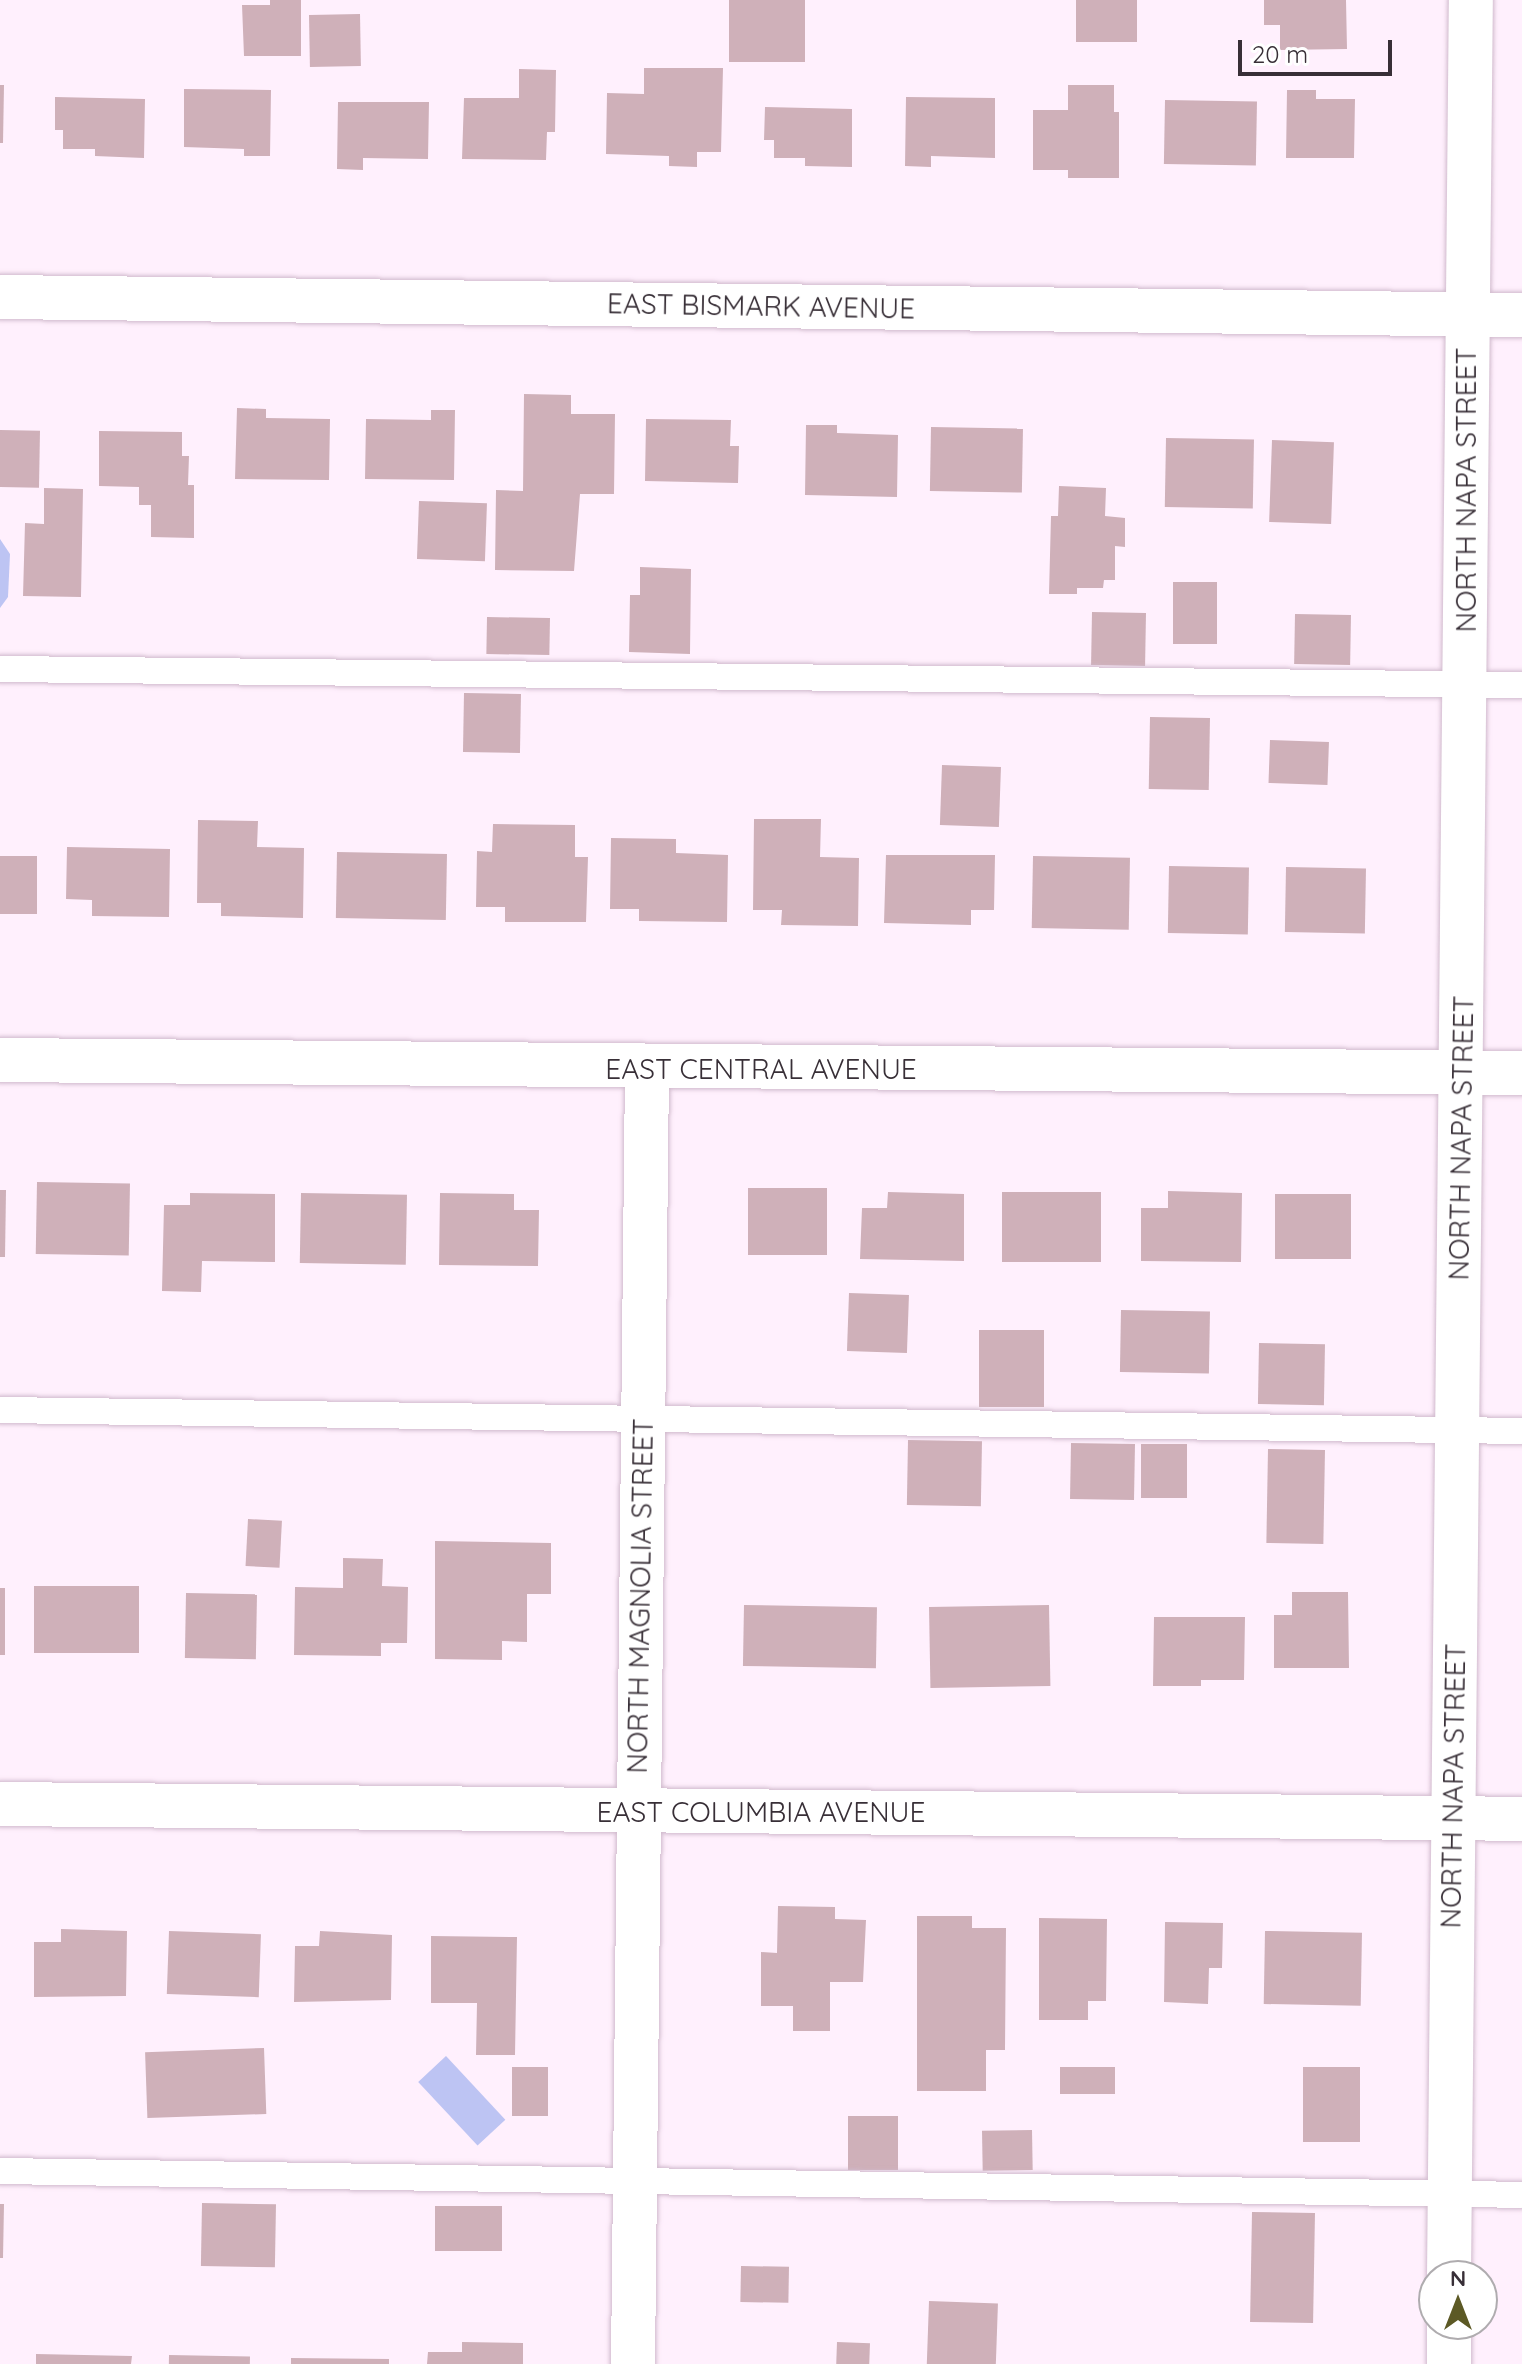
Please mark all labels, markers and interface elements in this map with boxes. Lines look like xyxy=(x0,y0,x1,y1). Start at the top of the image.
scale bar xyxy=(1242,24,1396,74)
text: 20 m xyxy=(1252,39,1308,69)
street label: EAST BISMARK AVENUE xyxy=(607,287,915,325)
street label: NORTH NAPA STREET xyxy=(1449,348,1483,632)
street label: NORTH NAPA STREET xyxy=(1442,995,1480,1281)
street label: EAST CENTRAL AVENUE xyxy=(605,1052,917,1086)
street label: NORTH MAGNOLIA STREET xyxy=(620,1418,660,1774)
street label: NORTH NAPA STREET xyxy=(1434,1643,1472,1929)
street label: EAST COLUMBIA AVENUE xyxy=(597,1795,925,1829)
north arrow xyxy=(1418,2260,1498,2340)
text: N xyxy=(1450,2264,1466,2292)

